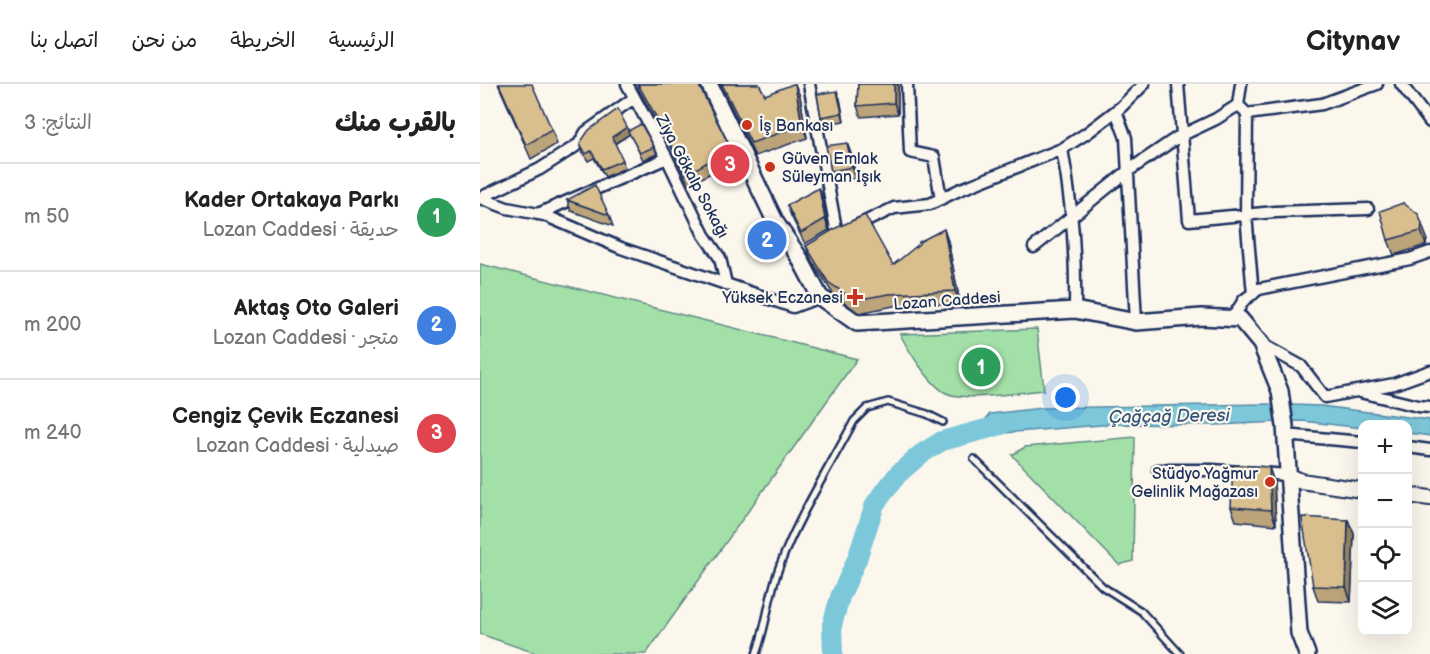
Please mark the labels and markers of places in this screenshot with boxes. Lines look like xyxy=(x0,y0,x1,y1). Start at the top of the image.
place label: İş Bankası xyxy=(759,115,833,136)
marker: İş Bankası xyxy=(740,118,754,132)
pin: 3 xyxy=(710,142,750,187)
place label: Güven Emlak Süleyman Işık xyxy=(782,150,881,187)
marker: Güven Emlak Süleyman Işık xyxy=(763,160,777,174)
pin: 2 xyxy=(748,218,786,262)
place label: Yüksek Eczanesi xyxy=(721,289,843,308)
marker: Yüksek Eczanesi xyxy=(848,290,862,304)
pin: 1 xyxy=(962,344,1000,390)
place label: Stüdyo Yağmur Gelinlik Mağazası xyxy=(1131,465,1258,502)
marker: Stüdyo Yağmur Gelinlik Mağazası xyxy=(1263,475,1277,489)

